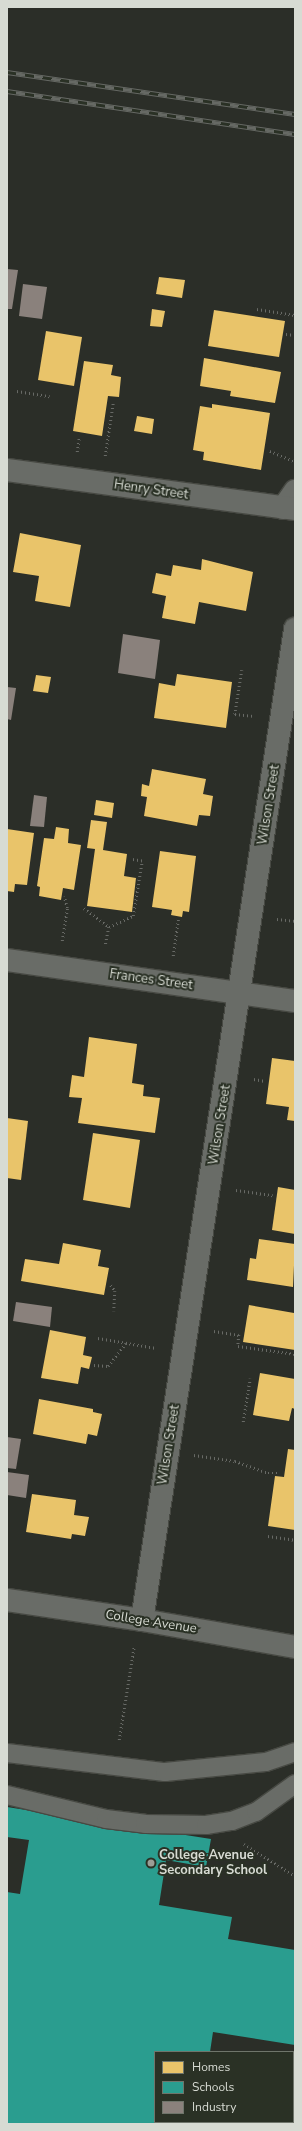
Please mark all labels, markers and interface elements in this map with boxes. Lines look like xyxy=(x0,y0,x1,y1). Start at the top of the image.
street label: Henry Street xyxy=(113,477,189,503)
street label: Wilson Street xyxy=(255,764,283,846)
street label: Frances Street xyxy=(108,966,194,994)
street label: Wilson Street xyxy=(206,1084,234,1166)
street label: Wilson Street xyxy=(155,1404,183,1486)
street label: College Avenue xyxy=(104,1607,198,1637)
place label: College Avenue Secondary School xyxy=(159,1848,267,1879)
marker: College Avenue Secondary School xyxy=(146,1858,156,1868)
legend xyxy=(154,2051,294,2123)
text: Homes xyxy=(192,2059,230,2075)
text: Schools xyxy=(192,2079,234,2095)
text: Industry xyxy=(192,2099,236,2115)

